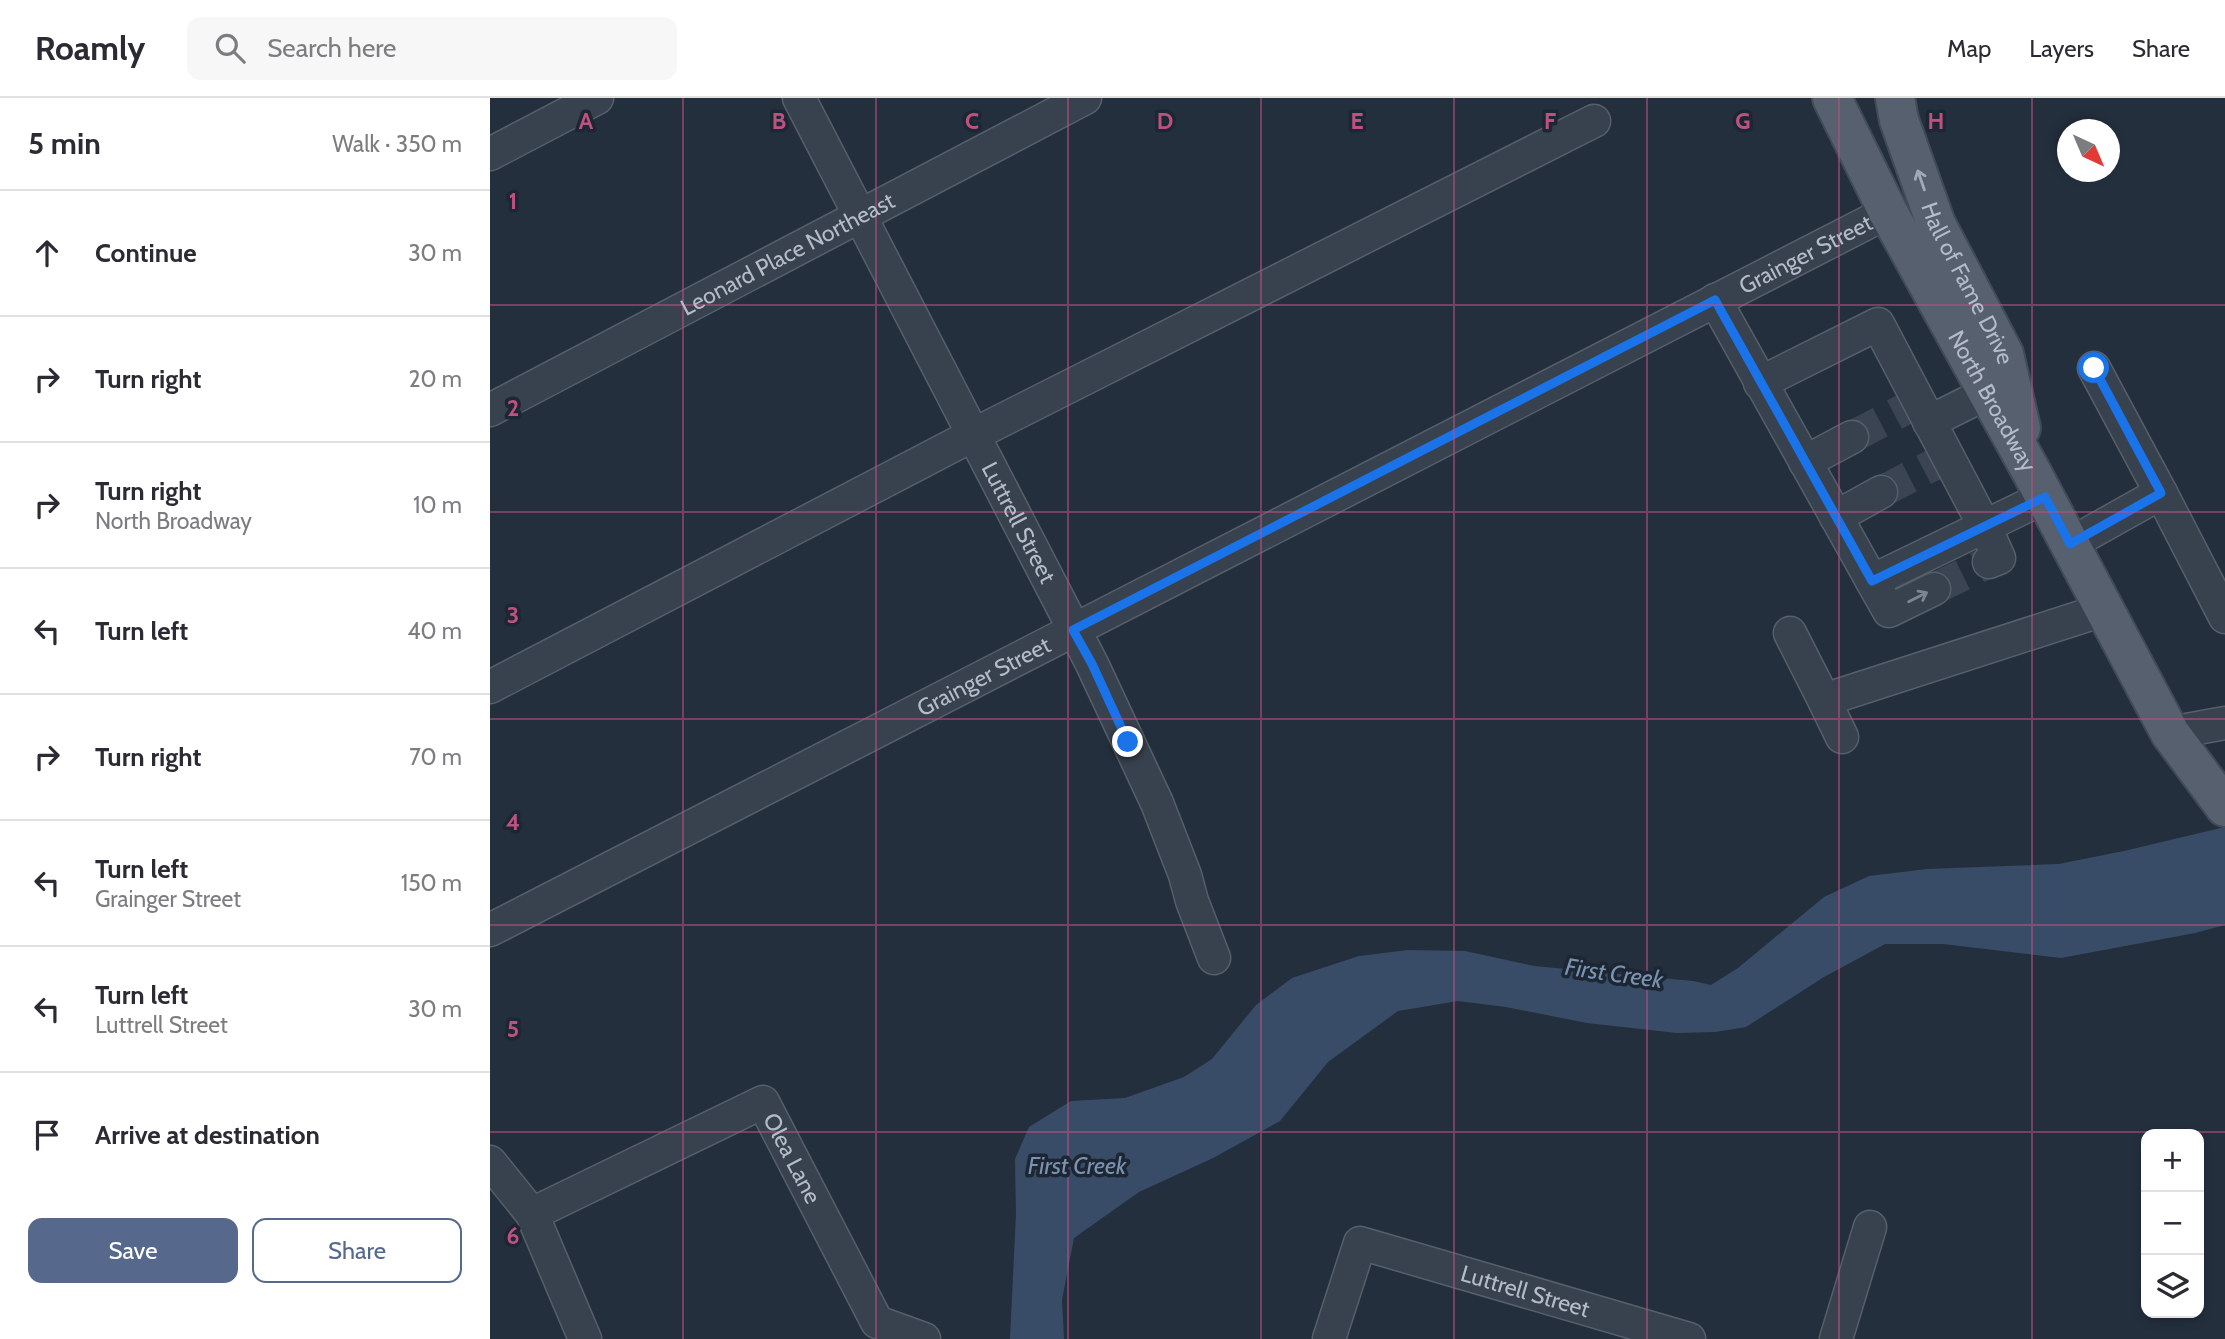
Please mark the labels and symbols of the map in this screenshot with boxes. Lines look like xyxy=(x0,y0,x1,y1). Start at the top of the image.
text: A xyxy=(579,107,594,135)
text: B xyxy=(772,107,786,135)
text: C xyxy=(965,107,979,135)
text: D xyxy=(1157,107,1173,135)
text: E xyxy=(1350,107,1364,135)
text: F xyxy=(1544,107,1556,135)
text: G xyxy=(1735,107,1751,135)
text: H xyxy=(1928,107,1944,135)
north arrow xyxy=(2057,119,2120,182)
one-way arrow xyxy=(1914,169,1926,191)
street label: Leonard Place Northeast xyxy=(676,186,899,322)
text: 1 xyxy=(509,187,517,215)
street label: Hall of Fame Drive xyxy=(1915,198,2020,367)
street label: Grainger Street xyxy=(1734,208,1877,300)
street label: North Broadway xyxy=(1942,326,2043,477)
route start xyxy=(2078,352,2109,383)
text: 2 xyxy=(507,394,519,422)
street label: Luttrell Street xyxy=(976,457,1062,588)
one-way arrow xyxy=(1907,590,1928,604)
text: 3 xyxy=(507,601,519,629)
street label: Grainger Street xyxy=(912,631,1055,722)
route end xyxy=(1112,726,1143,757)
text: 4 xyxy=(506,808,520,836)
water label: First Creek xyxy=(1563,952,1666,994)
text: 5 xyxy=(507,1015,519,1043)
street label: Olea Lane xyxy=(757,1108,827,1208)
water label: First Creek xyxy=(1028,1151,1127,1180)
text: 6 xyxy=(507,1222,519,1250)
street label: Luttrell Street xyxy=(1457,1259,1593,1323)

